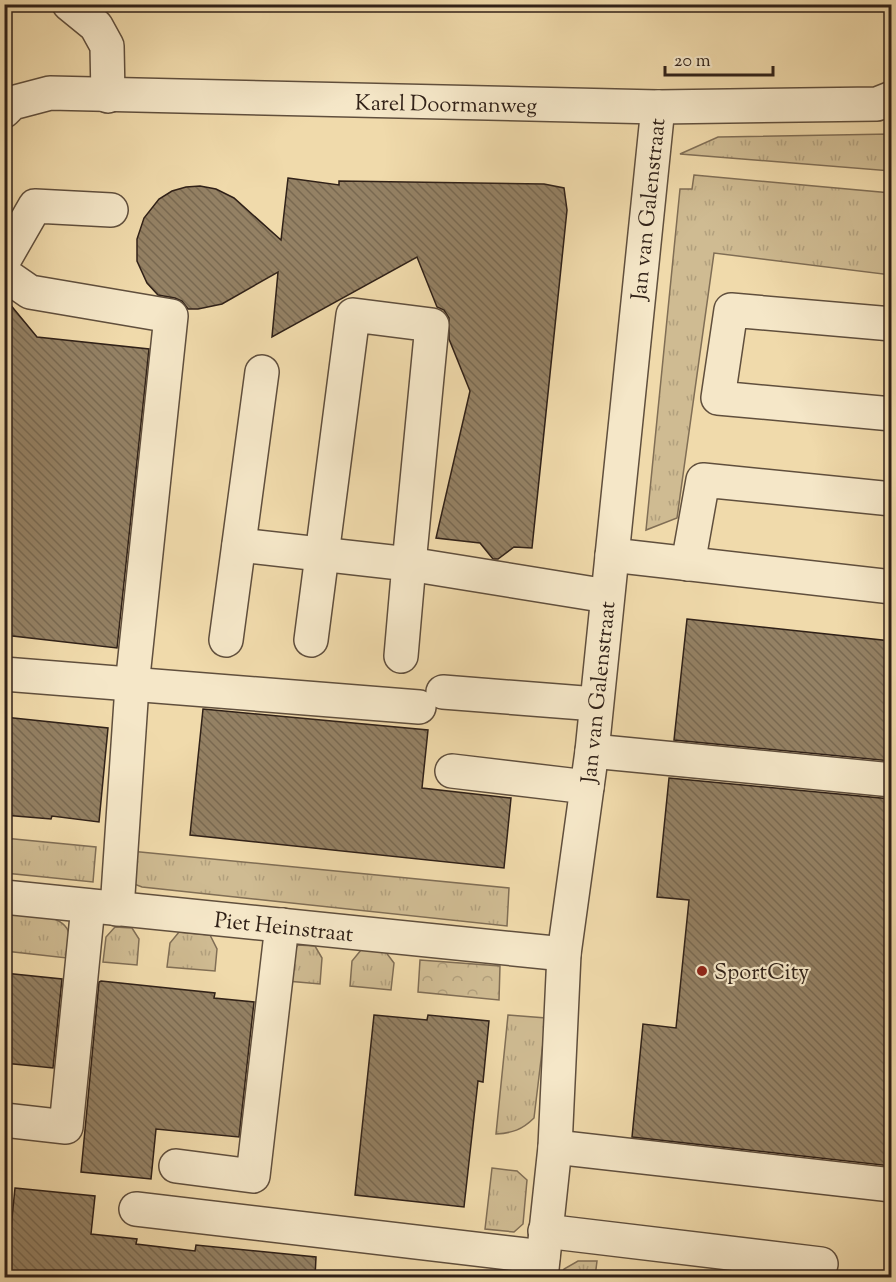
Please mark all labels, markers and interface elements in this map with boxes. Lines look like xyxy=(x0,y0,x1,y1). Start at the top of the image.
scale bar xyxy=(665,39,773,77)
text: 20 m xyxy=(674,49,711,75)
street label: Karel Doormanweg xyxy=(355,88,538,124)
street label: Jan van Galenstraat xyxy=(624,116,676,303)
street label: Jan van Galenstraat xyxy=(574,599,626,786)
street label: Piet Heinstraat xyxy=(213,906,355,952)
place label: SportCity xyxy=(714,958,809,990)
marker: SportCity xyxy=(695,964,709,978)

